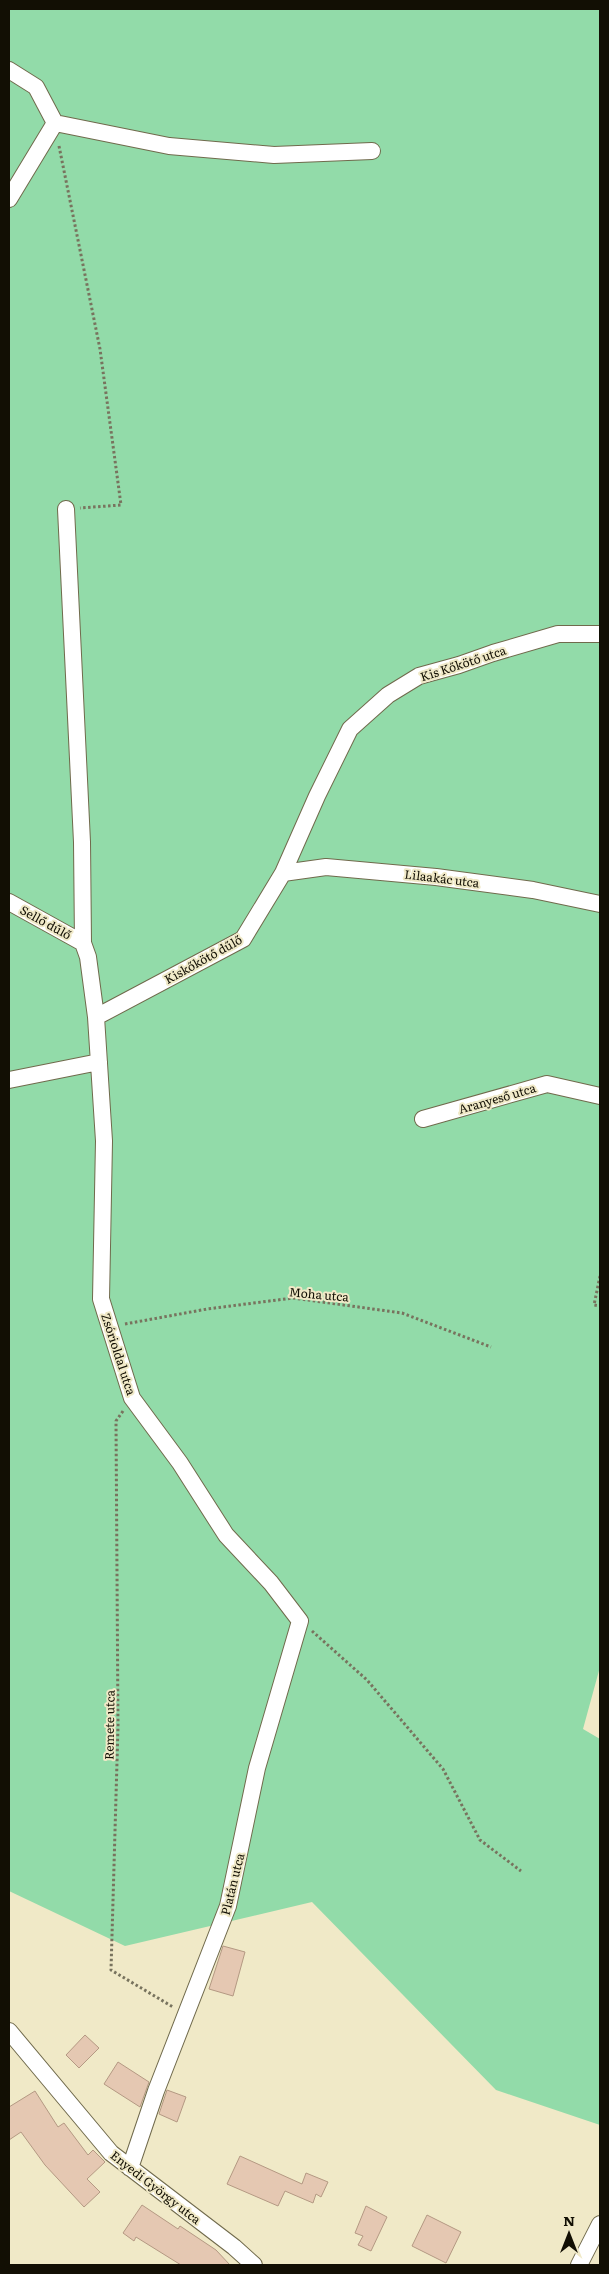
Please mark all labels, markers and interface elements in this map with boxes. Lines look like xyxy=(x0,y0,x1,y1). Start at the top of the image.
street label: Kis Kőkötő utca xyxy=(418,640,509,685)
street label: Lilaakác utca xyxy=(404,864,481,892)
street label: Sellő dűlő xyxy=(17,900,75,944)
street label: Kiskőkötő dűlő xyxy=(161,930,245,988)
street label: Aranyeső utca xyxy=(456,1078,538,1118)
street label: Moha utca xyxy=(288,1282,350,1306)
street label: Zsórioldal utca xyxy=(97,1311,141,1398)
street label: Remete utca xyxy=(99,1689,119,1760)
street label: Platán utca xyxy=(216,1851,249,1917)
street label: Enyedi György utca xyxy=(107,2146,205,2228)
north arrow xyxy=(544,2209,594,2259)
text: N xyxy=(563,2210,575,2230)

